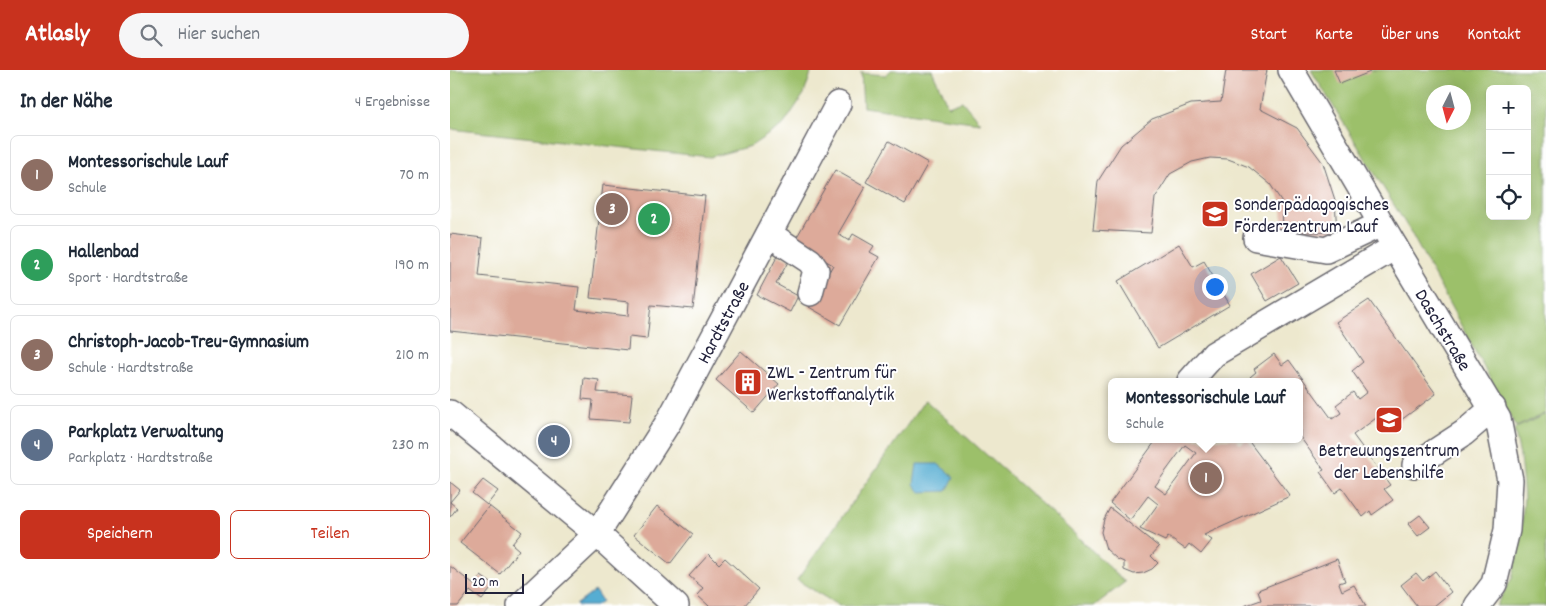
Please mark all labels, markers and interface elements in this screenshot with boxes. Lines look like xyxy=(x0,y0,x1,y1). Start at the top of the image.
search box xyxy=(119,13,469,58)
text: Atlasly xyxy=(25,18,89,52)
icon: search xyxy=(137,21,165,49)
text: Hier suchen xyxy=(177,22,260,49)
text: Start xyxy=(1251,23,1287,48)
text: Karte xyxy=(1315,23,1353,48)
text: Über uns xyxy=(1381,23,1439,48)
text: Kontakt xyxy=(1467,23,1521,48)
north arrow xyxy=(1426,85,1471,130)
map controls xyxy=(1486,85,1531,220)
button: + xyxy=(1486,85,1531,130)
text: In der Nähe xyxy=(20,88,112,118)
text: 4 Ergebnisse xyxy=(355,91,430,114)
button: − xyxy=(1486,130,1531,175)
text: Montessorischule Lauf xyxy=(68,150,228,177)
text: 1 xyxy=(35,164,39,187)
text: 70 m xyxy=(399,164,429,187)
button: locate xyxy=(1486,175,1531,220)
text: Schule xyxy=(68,177,107,200)
pin: 3 xyxy=(596,190,628,228)
place label: Sonderpädagogisches Förderzentrum Lauf xyxy=(1234,193,1389,242)
school or university icon: Sonderpädagogisches Förderzentrum Lauf xyxy=(1200,199,1230,229)
pin: 2 xyxy=(638,200,670,238)
text: Hallenbad xyxy=(68,240,139,267)
text: 2 xyxy=(34,254,41,277)
text: 190 m xyxy=(395,254,429,277)
text: Sport · Hardtstraße xyxy=(68,267,188,290)
your location xyxy=(1202,274,1228,300)
street label: Hardtstraße xyxy=(692,277,758,369)
street label: Daschstraße xyxy=(1406,285,1476,377)
text: Christoph-Jacob-Treu-Gymnasium xyxy=(68,330,309,357)
text: 3 xyxy=(33,344,41,367)
text: 210 m xyxy=(395,344,429,367)
text: Schule · Hardtstraße xyxy=(68,357,193,380)
place label: ZWL - Zentrum für Werkstoffanalytik xyxy=(767,361,896,410)
building icon: ZWL - Zentrum für Werkstoffanalytik xyxy=(733,367,763,397)
popup xyxy=(1108,378,1303,443)
text: Montessorischule Lauf xyxy=(1125,386,1286,413)
school or university icon: Betreuungszentrum der Lebenshilfe xyxy=(1374,405,1404,435)
text: Schule xyxy=(1125,413,1164,436)
text: Parkplatz Verwaltung xyxy=(68,420,224,447)
pin: 4 xyxy=(538,422,570,460)
text: 4 xyxy=(34,434,40,457)
text: 230 m xyxy=(392,434,429,457)
place label: Betreuungszentrum der Lebenshilfe xyxy=(1319,439,1459,488)
text: Parkplatz · Hardtstraße xyxy=(68,447,213,470)
pin: 1 xyxy=(1190,459,1222,497)
button: Speichern xyxy=(20,510,220,559)
button: Teilen xyxy=(230,510,430,559)
scale bar xyxy=(465,571,524,594)
text: 20 m xyxy=(472,573,499,593)

